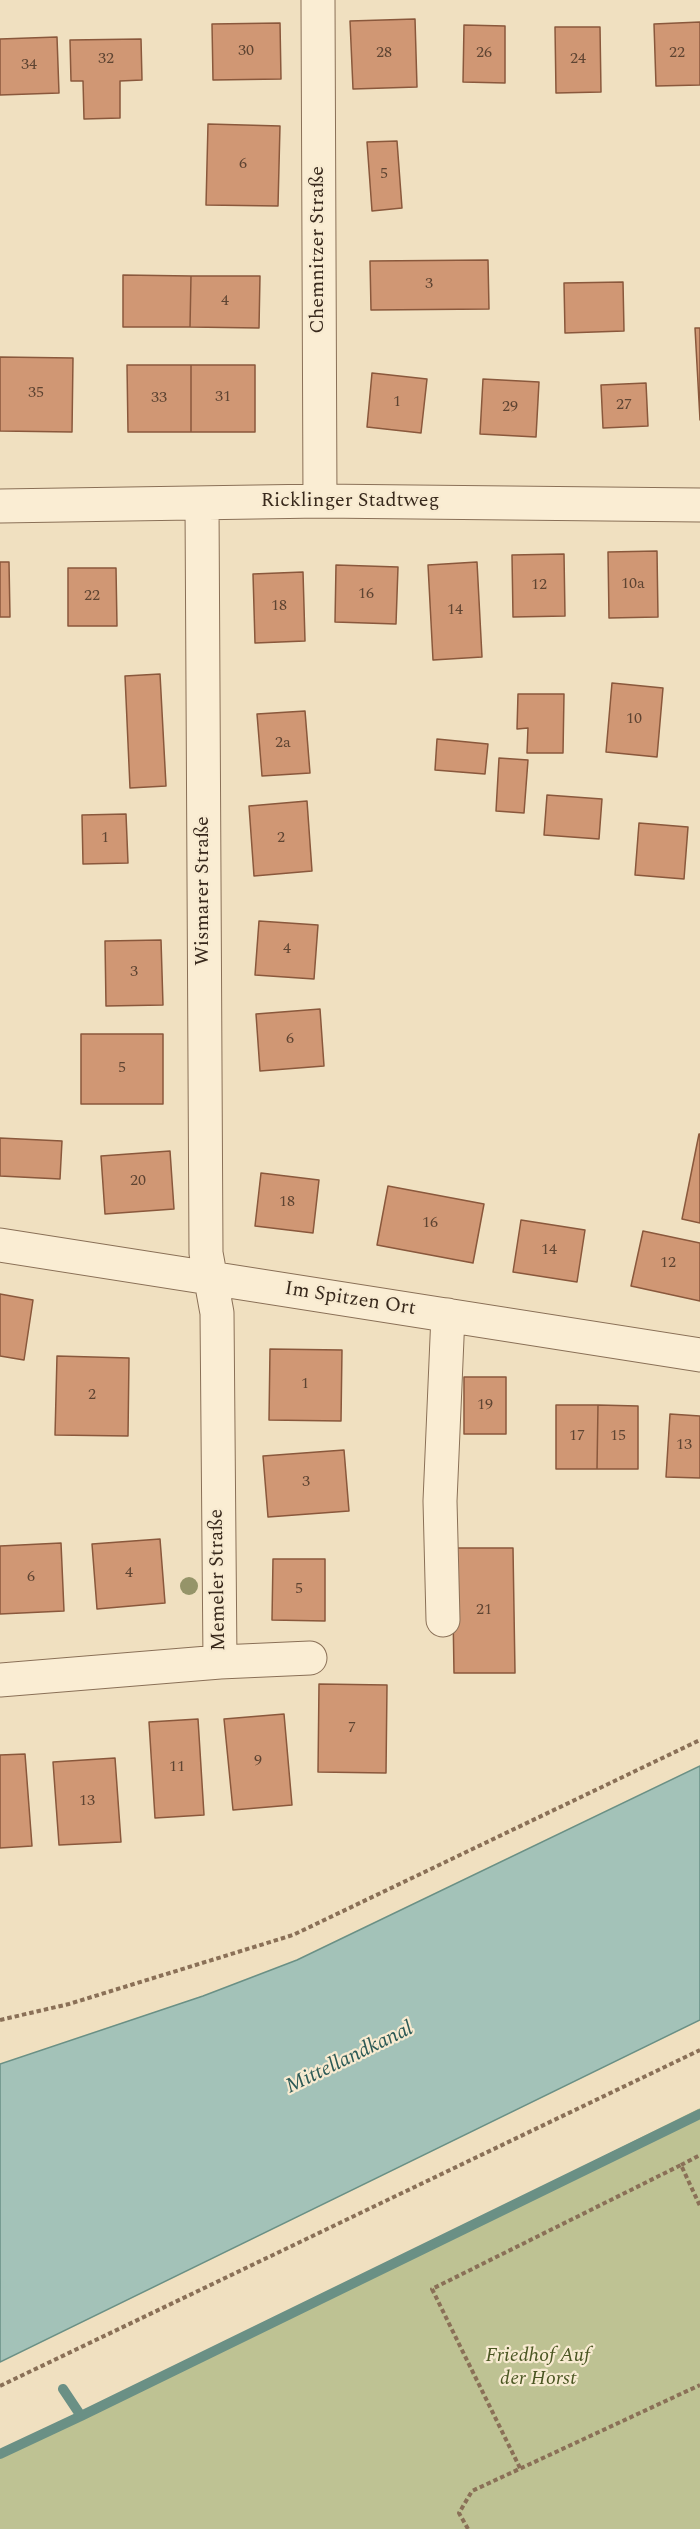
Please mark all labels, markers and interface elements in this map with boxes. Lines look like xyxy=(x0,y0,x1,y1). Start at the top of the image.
house number: 30 xyxy=(238,42,254,62)
house number: 28 xyxy=(376,44,392,64)
house number: 26 xyxy=(476,44,492,64)
house number: 22 xyxy=(669,44,685,64)
house number: 32 xyxy=(98,50,114,70)
house number: 24 xyxy=(570,50,586,70)
house number: 34 xyxy=(21,56,37,76)
house number: 6 xyxy=(239,155,247,175)
house number: 5 xyxy=(380,165,388,185)
street label: Chemnitzer Straße xyxy=(307,166,331,334)
house number: 3 xyxy=(425,275,433,295)
house number: 4 xyxy=(221,292,229,312)
house number: 35 xyxy=(28,384,44,404)
house number: 31 xyxy=(215,388,231,408)
house number: 33 xyxy=(151,389,167,409)
house number: 1 xyxy=(393,393,401,413)
house number: 27 xyxy=(616,396,632,416)
house number: 29 xyxy=(502,398,518,418)
street label: Ricklinger Stadtweg xyxy=(261,490,439,514)
house number: 10a xyxy=(621,575,645,595)
house number: 12 xyxy=(531,576,547,596)
house number: 16 xyxy=(358,585,374,605)
house number: 22 xyxy=(84,587,100,607)
house number: 18 xyxy=(271,597,287,617)
house number: 14 xyxy=(447,601,463,621)
house number: 10 xyxy=(626,710,642,730)
house number: 2a xyxy=(275,734,291,754)
street label: Wismarer Straße xyxy=(192,816,216,966)
house number: 1 xyxy=(101,829,109,849)
house number: 2 xyxy=(277,829,285,849)
house number: 4 xyxy=(283,940,291,960)
house number: 3 xyxy=(130,963,138,983)
house number: 6 xyxy=(286,1030,294,1050)
house number: 5 xyxy=(118,1059,126,1079)
house number: 20 xyxy=(130,1172,146,1192)
house number: 18 xyxy=(279,1193,295,1213)
house number: 16 xyxy=(422,1214,438,1234)
house number: 14 xyxy=(541,1241,557,1261)
house number: 12 xyxy=(660,1254,676,1274)
street label: Im Spitzen Ort xyxy=(283,1278,417,1322)
house number: 1 xyxy=(301,1375,309,1395)
house number: 2 xyxy=(88,1386,96,1406)
house number: 19 xyxy=(477,1396,493,1416)
house number: 17 xyxy=(569,1427,585,1447)
house number: 15 xyxy=(610,1427,626,1447)
house number: 13 xyxy=(676,1436,692,1456)
house number: 3 xyxy=(302,1473,310,1493)
street label: Memeler Straße xyxy=(206,1509,232,1651)
house number: 4 xyxy=(125,1564,133,1584)
house number: 6 xyxy=(27,1568,35,1588)
house number: 5 xyxy=(295,1580,303,1600)
house number: 21 xyxy=(476,1601,492,1621)
house number: 7 xyxy=(348,1719,356,1739)
house number: 9 xyxy=(254,1752,262,1772)
house number: 11 xyxy=(169,1758,185,1778)
house number: 13 xyxy=(79,1792,95,1812)
water label: Mittellandkanal xyxy=(282,2017,418,2101)
park label: Friedhof Auf der Horst xyxy=(486,2345,590,2392)

